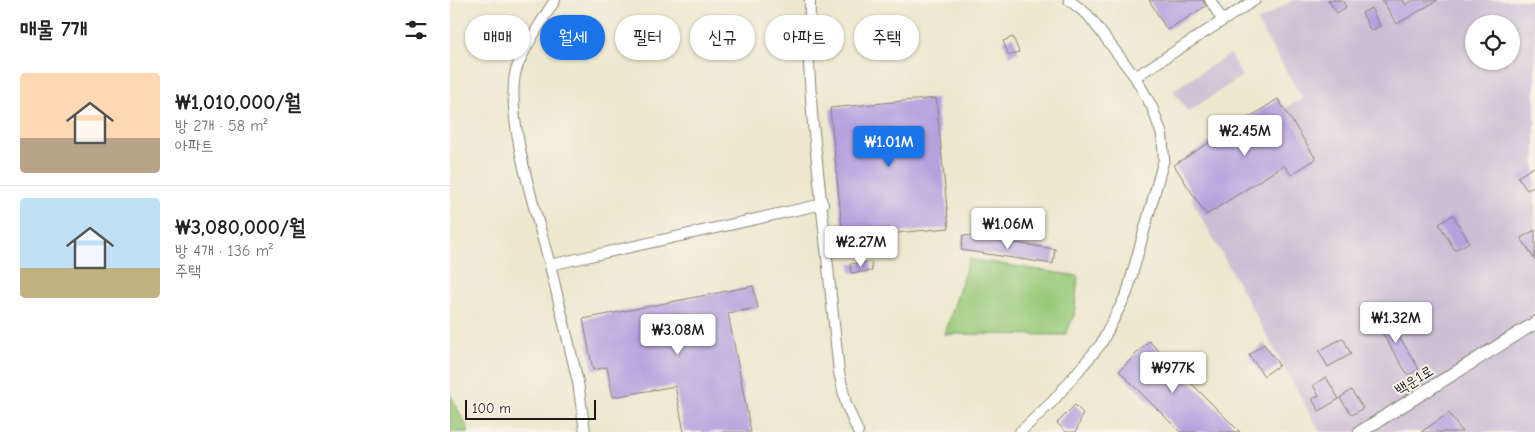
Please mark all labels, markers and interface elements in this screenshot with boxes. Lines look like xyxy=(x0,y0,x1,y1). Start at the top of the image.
chip: 매매 xyxy=(465,15,530,60)
chip: 월세 xyxy=(540,15,605,60)
chip: 필터 xyxy=(615,15,680,60)
chip: 신규 xyxy=(690,15,755,60)
chip: 아파트 xyxy=(765,15,844,60)
chip: 주택 xyxy=(854,15,919,60)
map controls xyxy=(1465,15,1520,70)
button: locate xyxy=(1465,15,1520,70)
icon: filters xyxy=(402,16,430,44)
text: 매물 7개 xyxy=(20,17,88,41)
text: ₩1,010,000/월 xyxy=(175,90,301,114)
icon: home xyxy=(60,93,120,153)
pin: ₩2.45M xyxy=(1204,114,1286,157)
text: 방 2개 · 58 m² xyxy=(175,117,267,135)
text: ₩2.45M xyxy=(1219,122,1271,140)
pin: ₩1.01M xyxy=(848,126,930,168)
text: ₩1.01M xyxy=(864,133,914,151)
text: 아파트 xyxy=(175,137,214,155)
pin: ₩1.06M xyxy=(967,208,1049,250)
text: ₩3,080,000/월 xyxy=(175,215,306,239)
text: ₩1.06M xyxy=(982,215,1034,233)
icon: home xyxy=(60,218,120,278)
pin: ₩2.27M xyxy=(820,226,902,268)
text: ₩2.27M xyxy=(836,233,886,251)
text: 방 4개 · 136 m² xyxy=(175,242,273,260)
text: 주택 xyxy=(175,262,201,280)
pin: ₩1.32M xyxy=(1355,302,1437,344)
text: ₩1.32M xyxy=(1371,309,1421,327)
pin: ₩3.08M xyxy=(637,314,719,356)
text: ₩3.08M xyxy=(652,321,704,339)
pin: ₩977K xyxy=(1138,352,1208,394)
text: ₩977K xyxy=(1151,359,1195,377)
street label: 백운1로 xyxy=(1391,361,1437,399)
scale bar xyxy=(465,397,596,420)
text: 100 m xyxy=(472,400,511,417)

